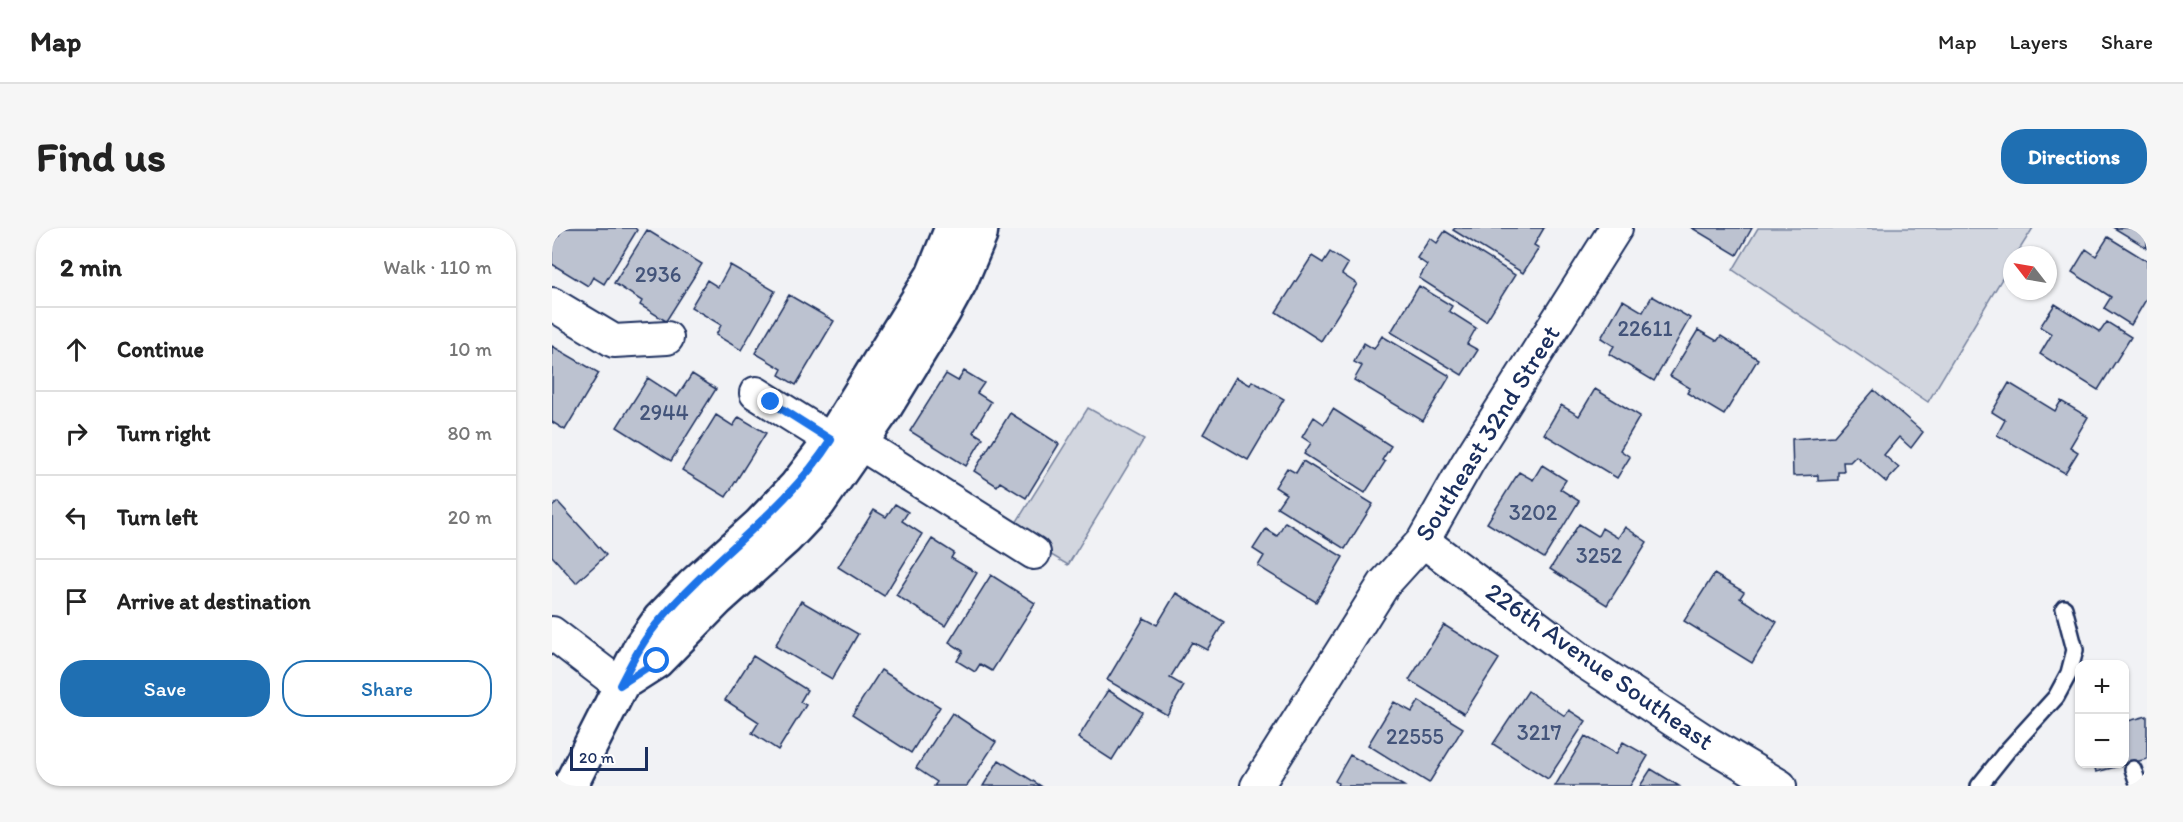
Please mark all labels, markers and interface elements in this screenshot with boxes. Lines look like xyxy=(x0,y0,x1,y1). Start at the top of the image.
text: Map xyxy=(30,24,81,58)
text: Map xyxy=(1938,29,1977,54)
text: Layers xyxy=(2010,29,2068,54)
text: Share xyxy=(2101,29,2153,54)
button: Directions xyxy=(2001,129,2147,184)
text: Find us xyxy=(36,131,166,182)
north arrow xyxy=(2003,246,2057,300)
text: 2 min xyxy=(60,251,122,283)
text: Walk · 110 m xyxy=(383,255,492,279)
house number: 2936 xyxy=(635,261,681,288)
house number: 22611 xyxy=(1617,315,1673,342)
street label: Southeast 32nd Street xyxy=(1407,319,1567,547)
icon: ahead xyxy=(60,333,93,366)
text: Continue xyxy=(117,336,204,363)
text: 10 m xyxy=(449,337,492,361)
route end xyxy=(757,388,783,414)
house number: 2944 xyxy=(639,399,689,426)
icon: right xyxy=(60,417,93,450)
text: Turn right xyxy=(117,420,211,447)
text: 80 m xyxy=(447,421,492,445)
house number: 3202 xyxy=(1509,499,1558,526)
icon: left xyxy=(60,501,93,534)
text: Turn left xyxy=(117,504,198,531)
text: 20 m xyxy=(448,505,492,529)
house number: 3252 xyxy=(1576,542,1623,569)
street label: 226th Avenue Southeast xyxy=(1480,575,1720,757)
icon: arrive xyxy=(60,585,93,618)
text: Arrive at destination xyxy=(117,588,311,615)
route start xyxy=(643,647,669,673)
button: Save xyxy=(60,660,270,717)
button: Share xyxy=(282,660,492,717)
map controls xyxy=(2075,660,2129,768)
button: + xyxy=(2075,660,2129,714)
button: − xyxy=(2075,714,2129,768)
house number: 3217 xyxy=(1517,719,1561,746)
house number: 22555 xyxy=(1386,723,1444,750)
scale bar xyxy=(570,744,648,772)
text: 20 m xyxy=(579,748,614,767)

